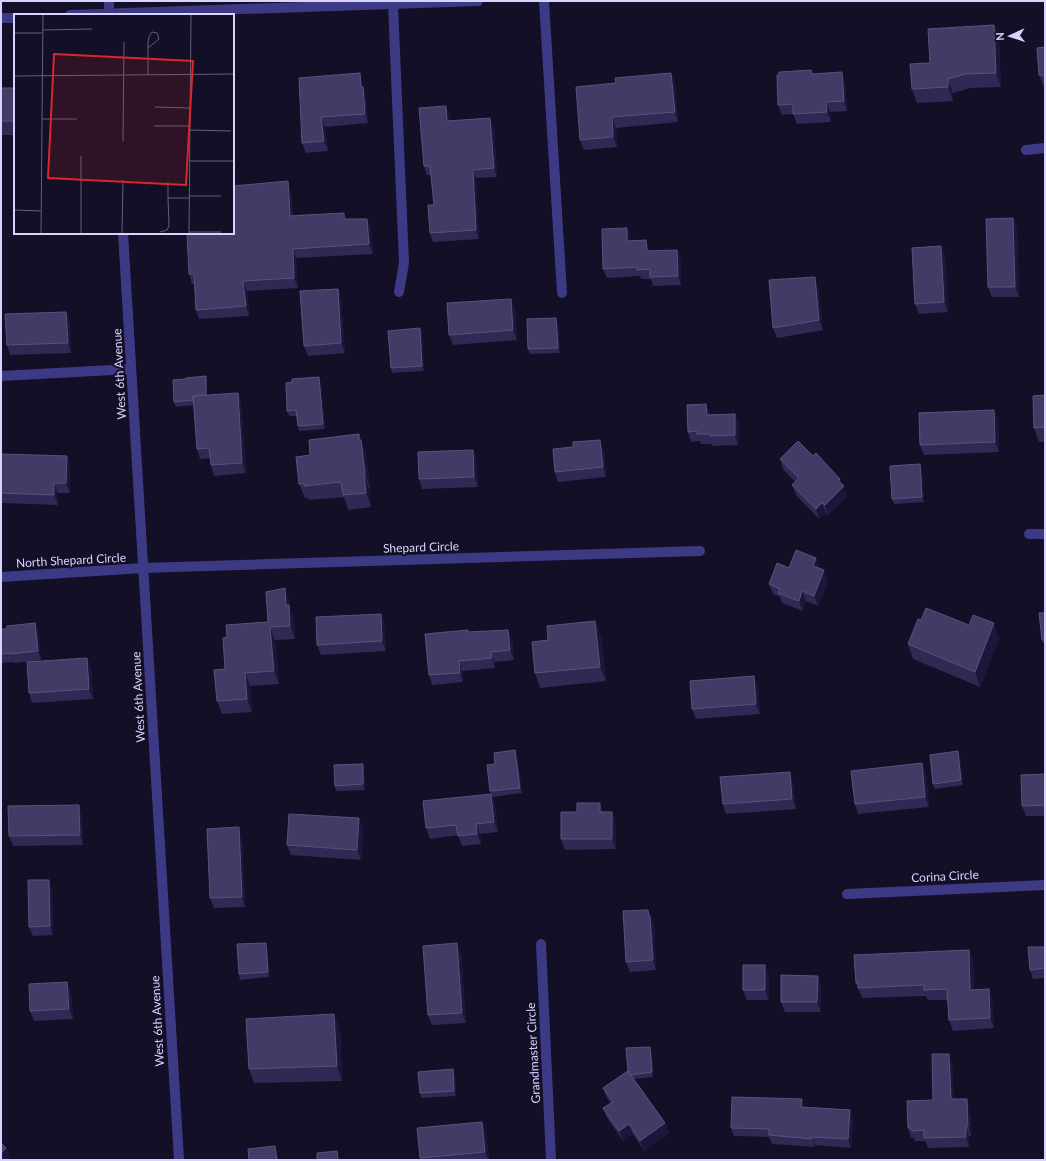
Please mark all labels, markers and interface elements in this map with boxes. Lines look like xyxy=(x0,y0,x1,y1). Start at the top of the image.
inset map xyxy=(14,14,234,234)
north arrow xyxy=(990,16,1030,56)
text: N xyxy=(993,32,1006,41)
street label: West 6th Avenue xyxy=(109,328,129,420)
street label: Shepard Circle xyxy=(383,538,459,556)
street label: North Shepard Circle xyxy=(16,550,126,570)
street label: West 6th Avenue xyxy=(128,651,148,743)
street label: Corina Circle xyxy=(911,867,979,885)
street label: West 6th Avenue xyxy=(147,975,167,1067)
street label: Grandmaster Circle xyxy=(523,1002,543,1104)

